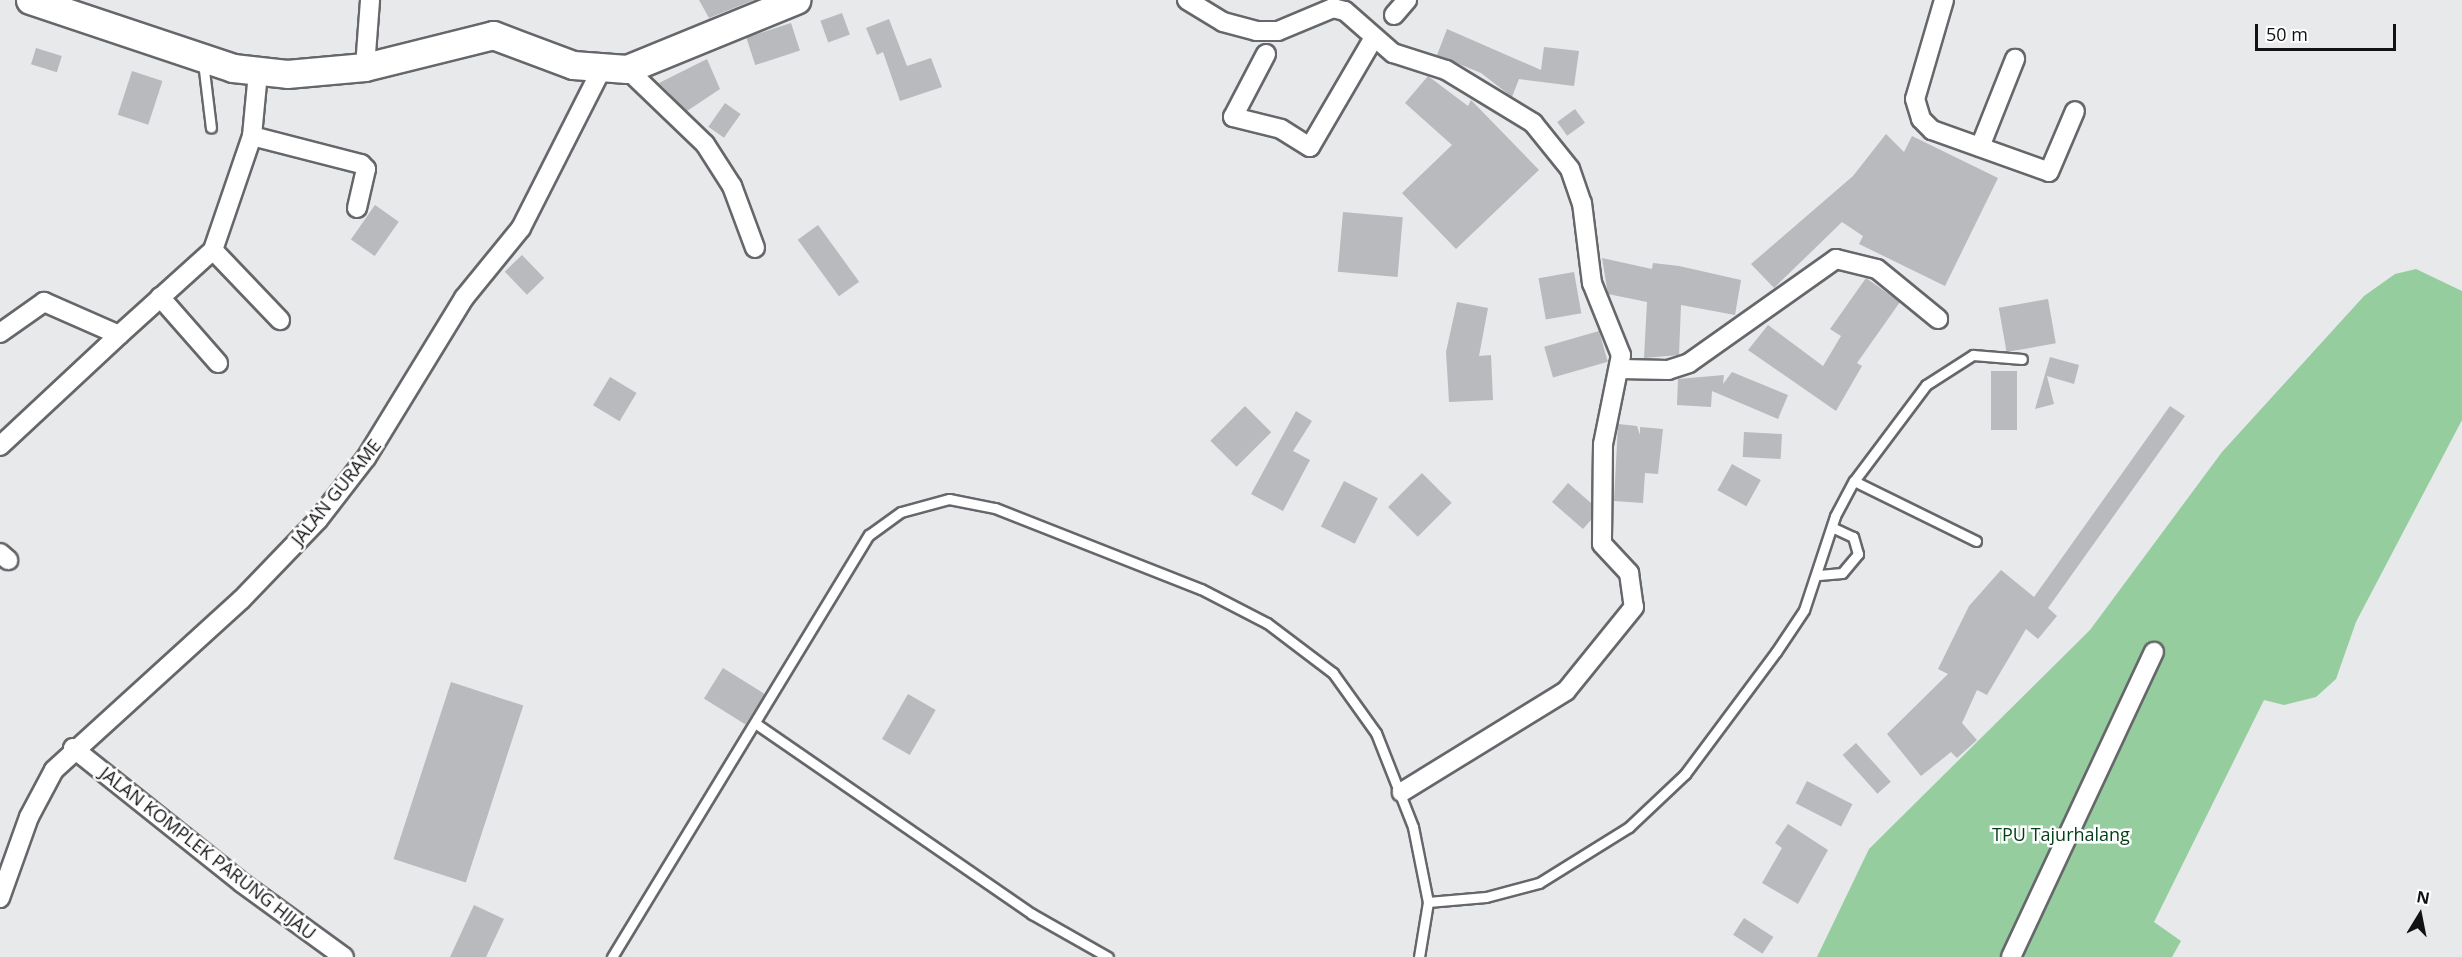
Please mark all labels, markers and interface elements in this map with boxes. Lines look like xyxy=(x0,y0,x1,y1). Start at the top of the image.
scale bar xyxy=(2258,12,2399,50)
text: 50 m xyxy=(2266,22,2308,46)
street label: JALAN GURAME xyxy=(287,435,385,549)
street label: JALAN KOMPLEK PARUNG HIJAU xyxy=(96,762,320,944)
park label: TPU Tajurhalang xyxy=(1992,823,2130,845)
north arrow xyxy=(2390,885,2450,945)
text: N xyxy=(2415,885,2431,909)

